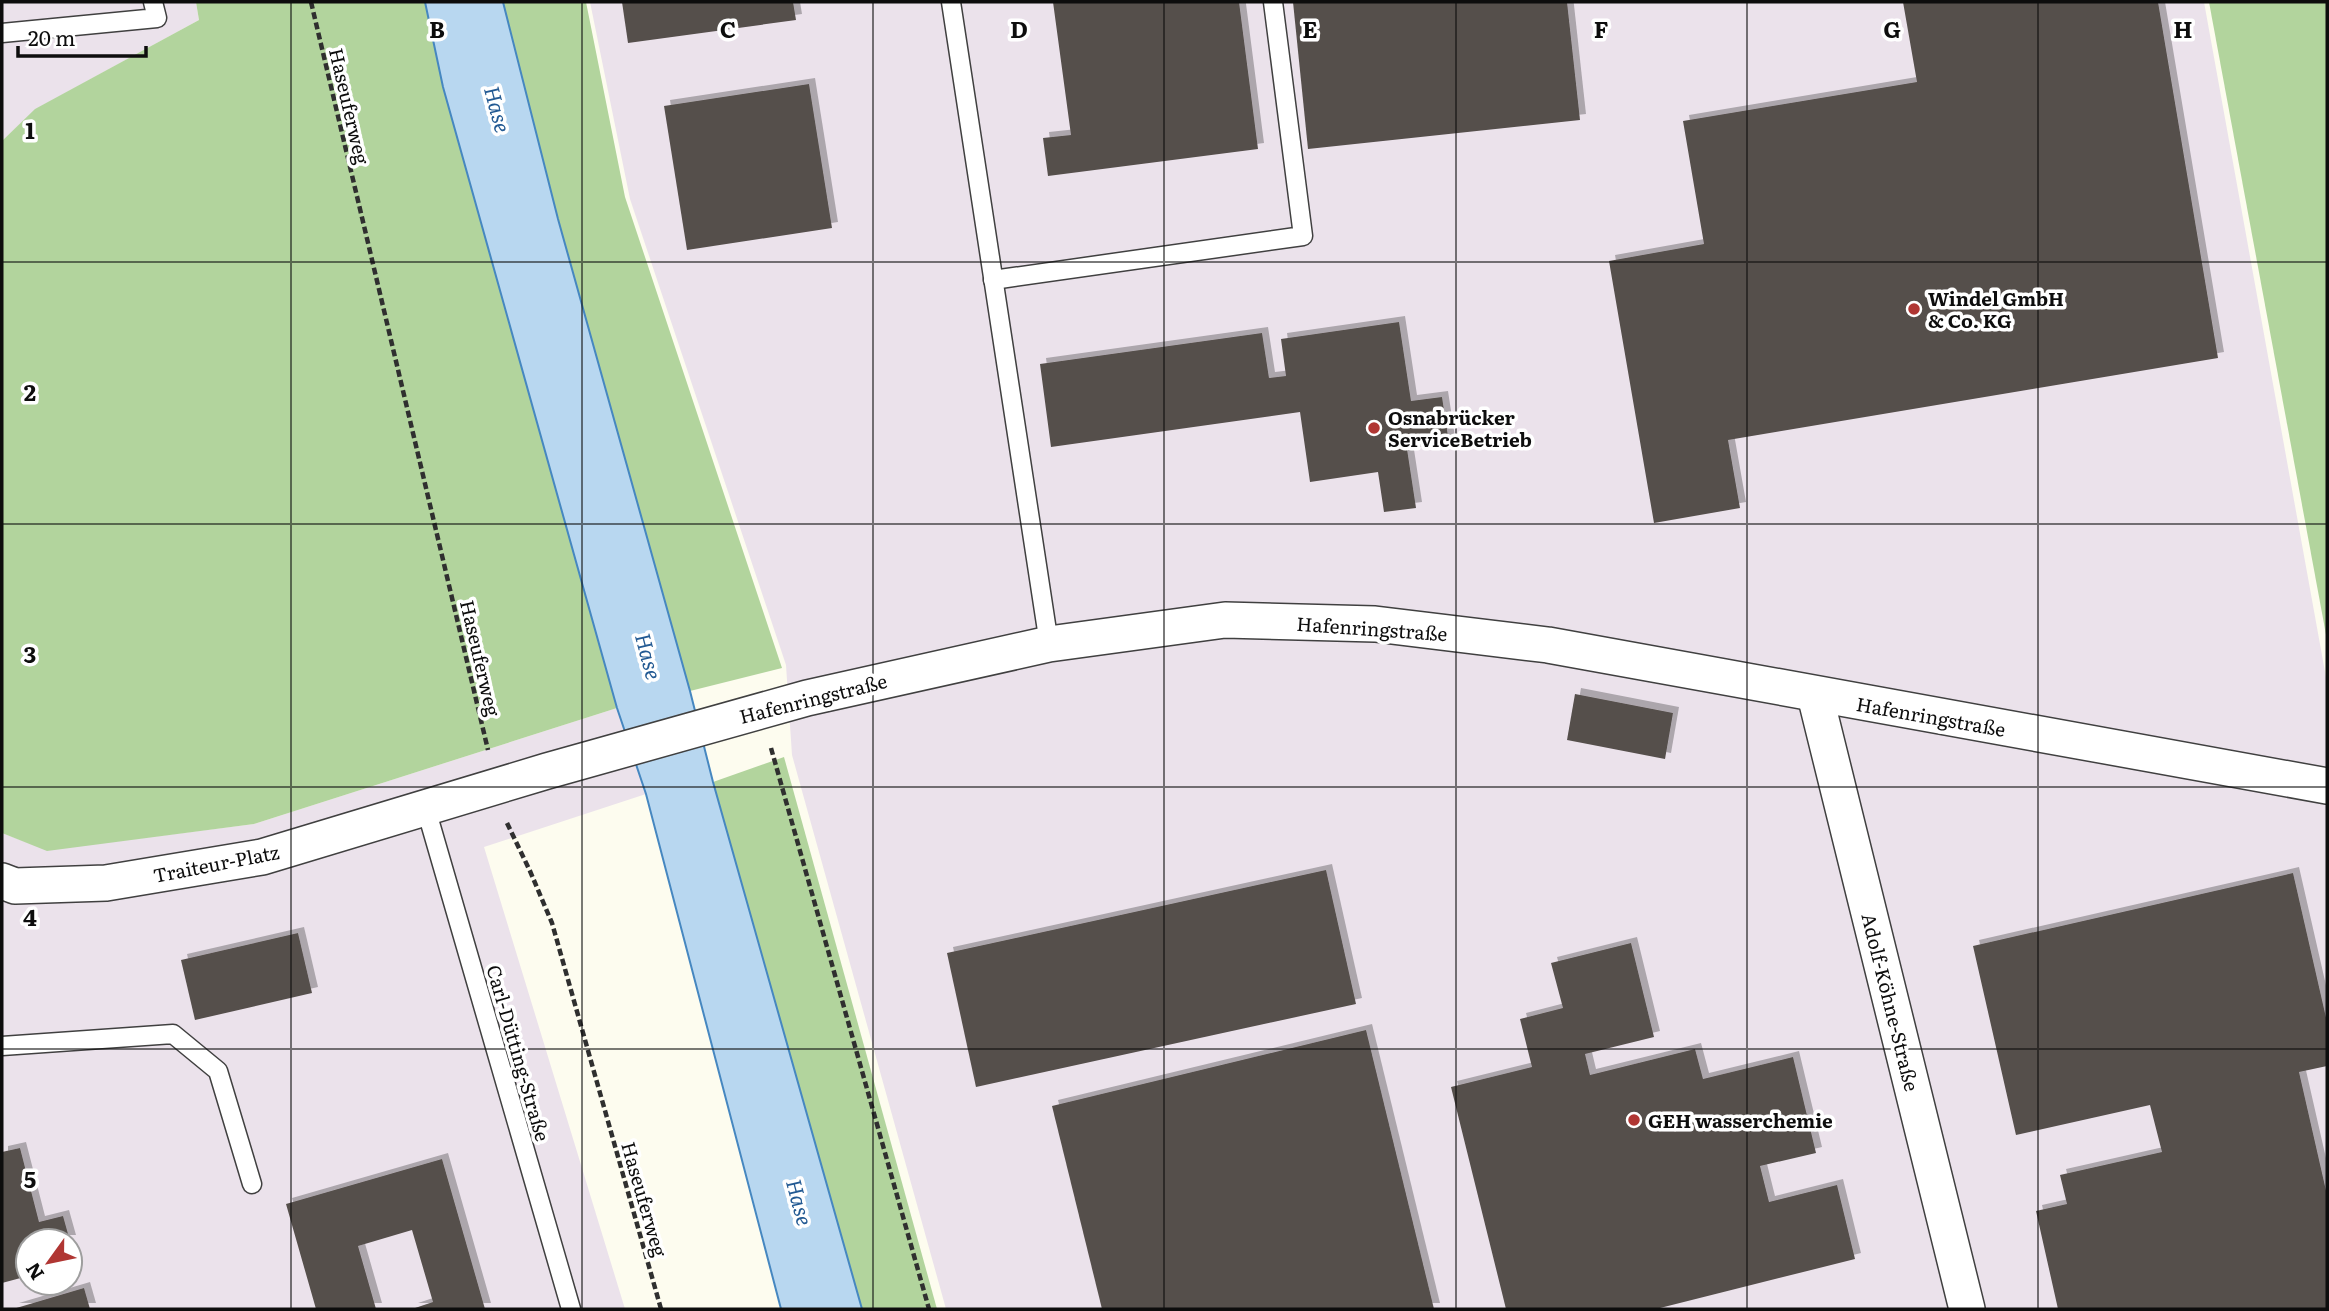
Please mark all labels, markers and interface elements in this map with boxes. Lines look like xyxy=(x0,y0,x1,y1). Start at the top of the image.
text: B xyxy=(429,11,445,45)
text: C xyxy=(720,11,736,45)
text: D xyxy=(1010,11,1028,45)
text: E xyxy=(1302,11,1318,45)
text: F xyxy=(1594,11,1609,45)
text: G xyxy=(1883,11,1901,45)
text: H xyxy=(2173,11,2193,45)
scale bar xyxy=(18,14,145,58)
text: 20 m xyxy=(28,21,75,52)
street label: Haseuferweg xyxy=(323,45,377,167)
water label: Hase xyxy=(478,82,520,136)
text: 1 xyxy=(25,112,35,146)
place label: Windel GmbH & Co. KG xyxy=(1928,284,2064,334)
marker: Windel GmbH & Co. KG xyxy=(1906,301,1922,317)
text: 2 xyxy=(24,374,36,408)
place label: Osnabrücker ServiceBetrieb xyxy=(1388,403,1532,453)
marker: Osnabrücker ServiceBetrieb xyxy=(1366,420,1382,436)
street label: Haseuferweg xyxy=(454,597,508,719)
street label: Hafenringstraße xyxy=(1296,609,1449,647)
water label: Hase xyxy=(629,629,671,683)
text: 3 xyxy=(24,636,36,670)
street label: Hafenringstraße xyxy=(736,666,890,730)
street label: Hafenringstraße xyxy=(1854,689,2008,743)
street label: Traiteur-Platz xyxy=(150,837,282,889)
text: 4 xyxy=(23,899,37,933)
street label: Adolf-Köhne-Straße xyxy=(1855,910,1927,1094)
street label: Carl-Dütting-Straße xyxy=(480,962,558,1145)
place label: GEH wasserchemie xyxy=(1648,1106,1833,1134)
marker: GEH wasserchemie xyxy=(1626,1112,1642,1128)
street label: Haseuferweg xyxy=(615,1138,675,1260)
text: 5 xyxy=(24,1161,36,1195)
water label: Hase xyxy=(780,1175,822,1229)
north arrow xyxy=(14,1227,84,1297)
text: N xyxy=(18,1257,50,1286)

